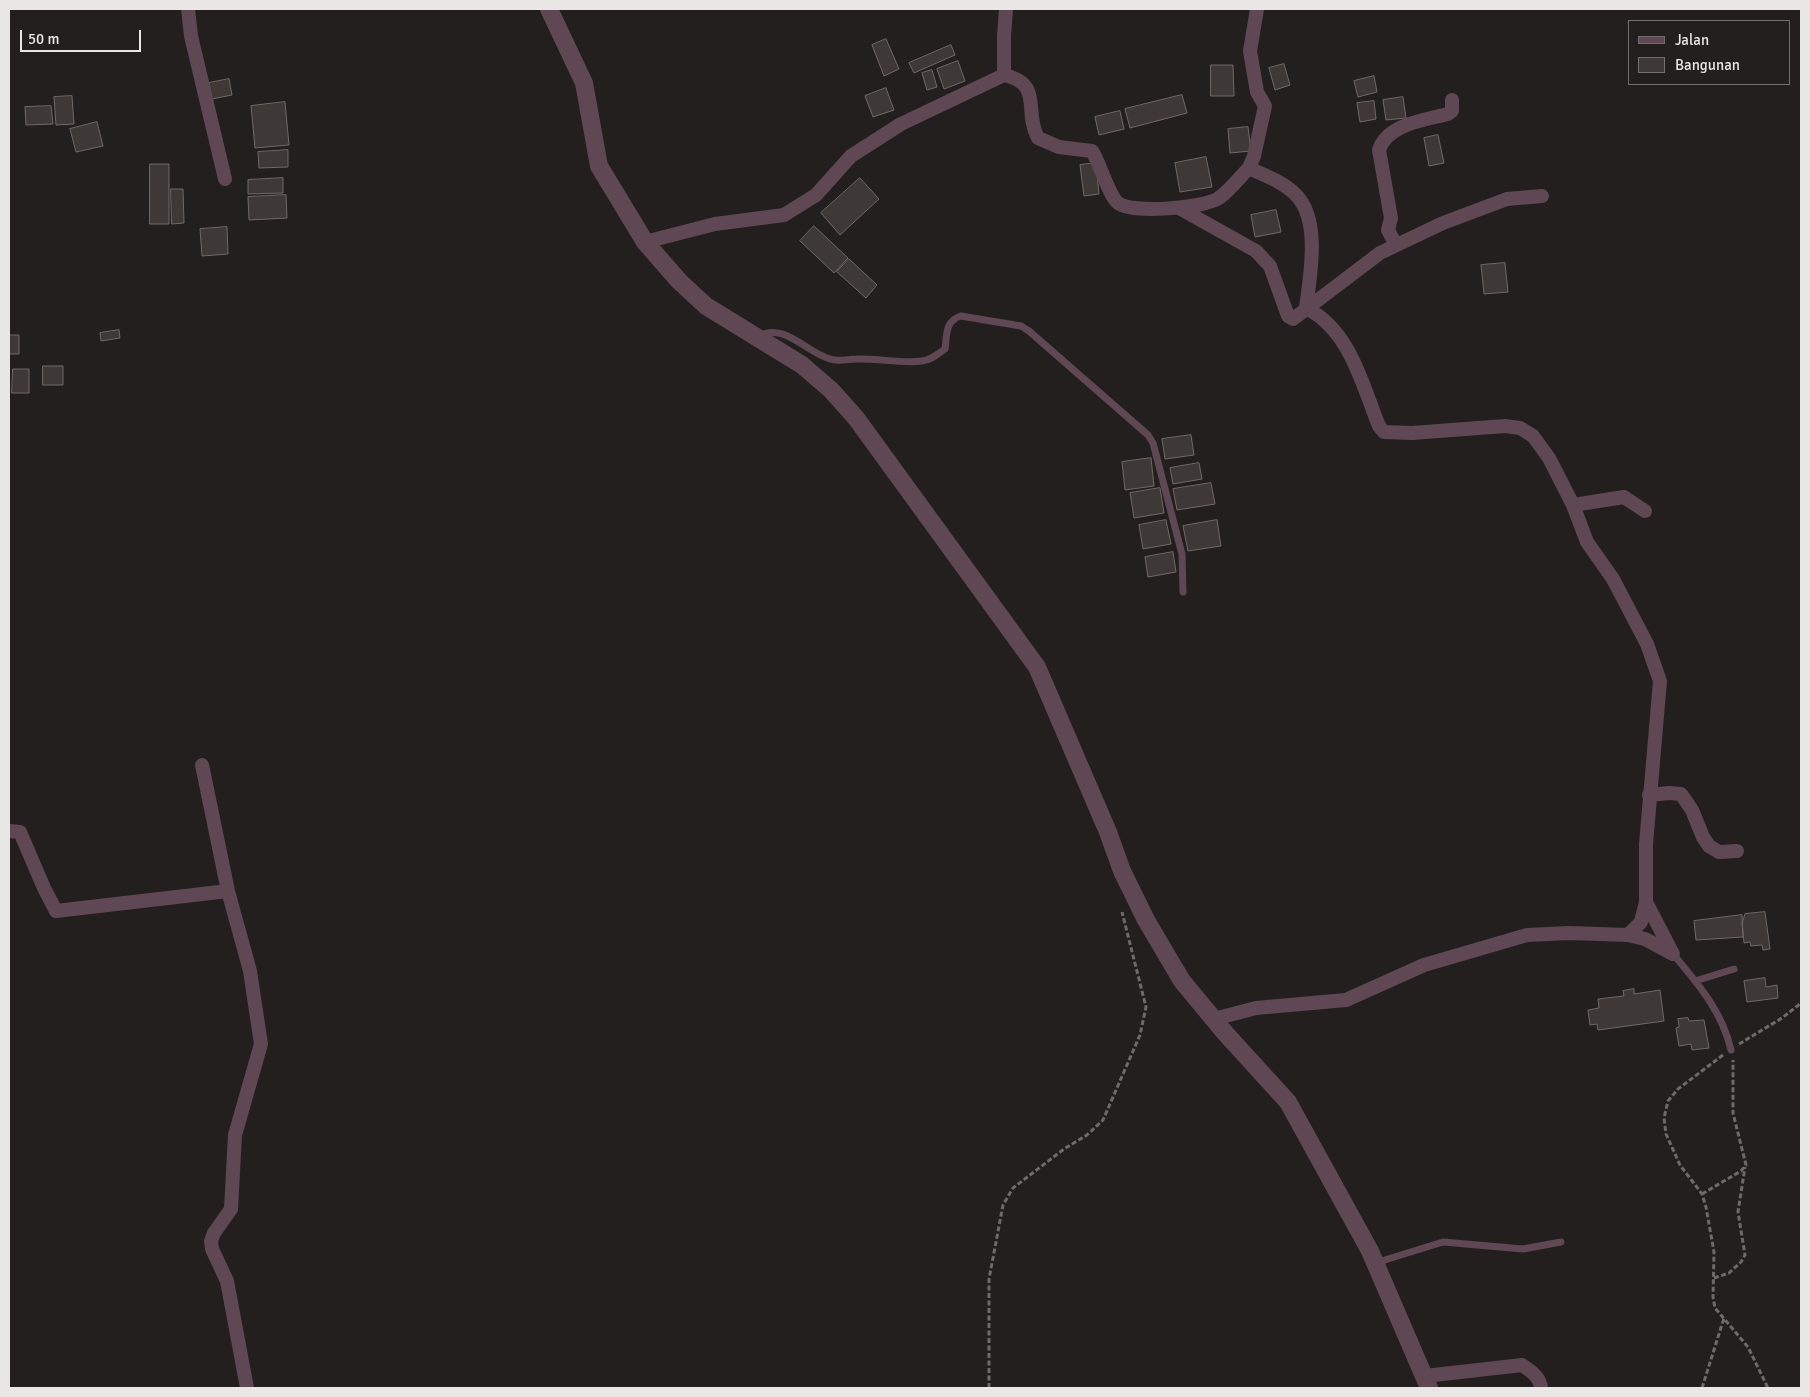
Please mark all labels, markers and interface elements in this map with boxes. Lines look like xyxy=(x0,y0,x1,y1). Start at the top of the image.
scale bar xyxy=(22,20,144,52)
legend xyxy=(1628,20,1790,85)
text: 50 m xyxy=(28,30,59,48)
text: Jalan xyxy=(1675,31,1709,49)
text: Bangunan xyxy=(1675,56,1740,74)

